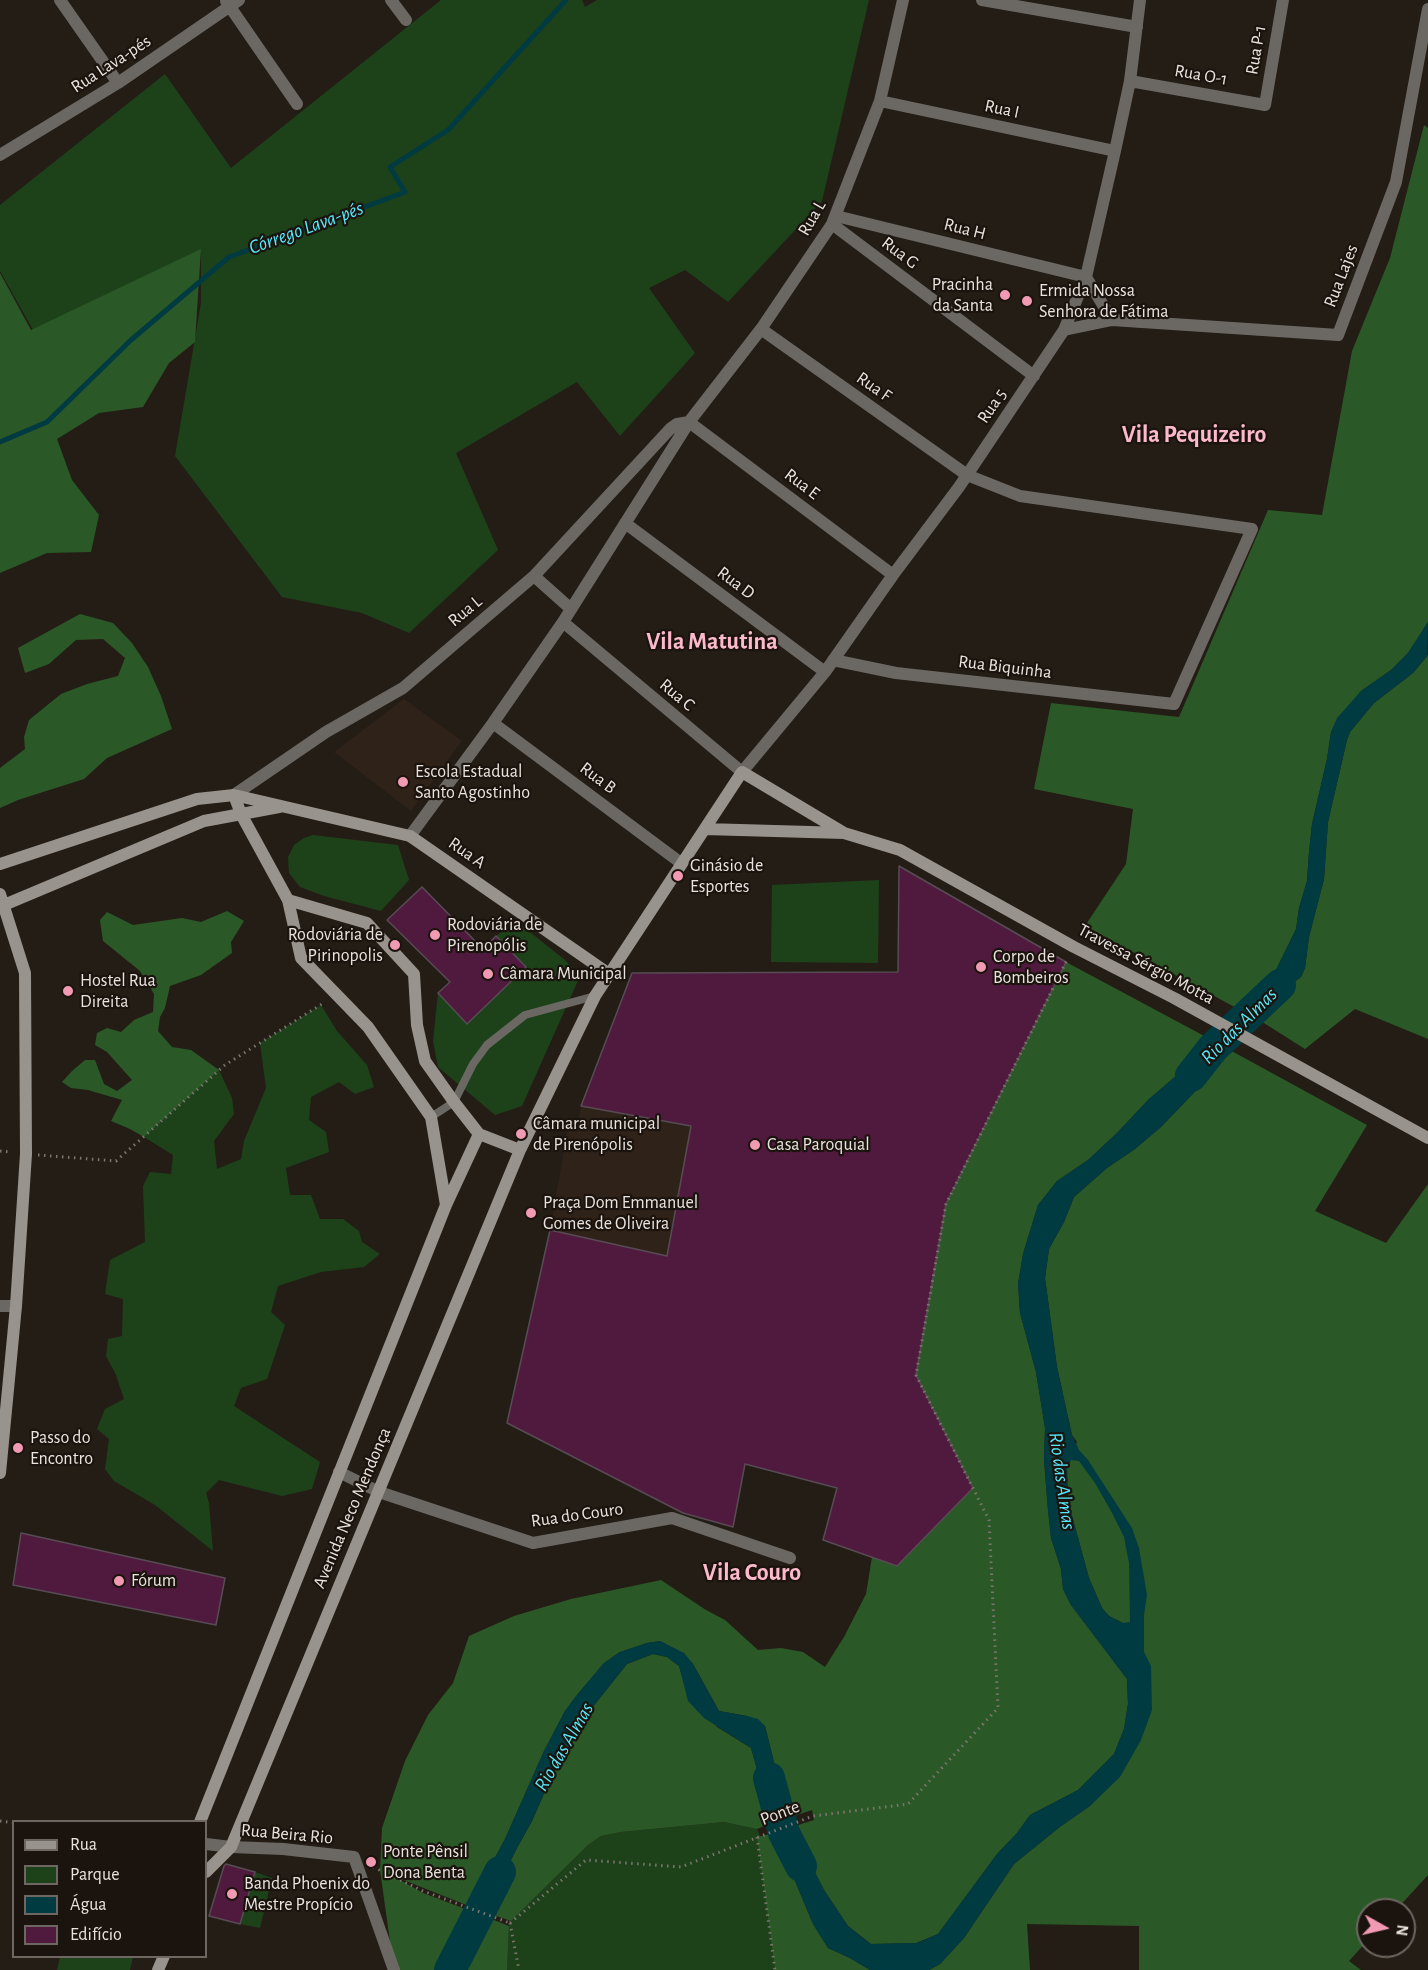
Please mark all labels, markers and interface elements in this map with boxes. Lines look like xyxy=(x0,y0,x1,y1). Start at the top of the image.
street label: Rua P-1 xyxy=(1241,24,1271,76)
street label: Rua Lava-pés xyxy=(67,30,155,98)
street label: Rua O-1 xyxy=(1173,60,1229,90)
street label: Rua I xyxy=(983,95,1021,123)
water label: Córrego Lava-pés xyxy=(246,196,366,260)
street label: Rua L xyxy=(793,196,831,240)
street label: Rua H xyxy=(942,213,988,245)
street label: Rua G xyxy=(877,232,923,274)
street label: Rua Lajes xyxy=(1319,241,1363,311)
place label: Pracinha da Santa xyxy=(932,274,993,316)
place label: Ermida Nossa Senhora de Fátima xyxy=(1039,280,1169,322)
marker: Pracinha da Santa xyxy=(998,288,1012,302)
marker: Ermida Nossa Senhora de Fátima xyxy=(1020,294,1034,308)
street label: Rua F xyxy=(852,367,896,407)
street label: Rua 5 xyxy=(973,384,1011,428)
district label: Vila Pequizeiro xyxy=(1122,421,1266,449)
street label: Rua E xyxy=(780,464,824,504)
street label: Rua D xyxy=(713,562,759,604)
street label: Rua L xyxy=(444,591,486,631)
district label: Vila Matutina xyxy=(646,628,778,656)
street label: Rua Biquinha xyxy=(957,651,1053,683)
street label: Rua C xyxy=(655,674,699,716)
street label: Rua B xyxy=(576,757,620,799)
place label: Escola Estadual Santo Agostinho xyxy=(415,761,530,804)
marker: Escola Estadual Santo Agostinho xyxy=(396,775,410,789)
street label: Rua A xyxy=(444,833,490,873)
place label: Ginásio de Esportes xyxy=(690,855,763,898)
marker: Ginásio de Esportes xyxy=(671,869,685,883)
place label: Rodoviária de Pirenopólis xyxy=(447,914,542,956)
street label: Travessa Sérgio Motta xyxy=(1074,919,1218,1009)
place label: Rodoviária de Pirinopolis xyxy=(288,924,383,966)
marker: Rodoviária de Pirenopólis xyxy=(428,928,442,942)
marker: Rodoviária de Pirinopolis xyxy=(388,938,402,952)
place label: Corpo de Bombeiros xyxy=(993,946,1069,988)
marker: Corpo de Bombeiros xyxy=(974,960,988,974)
place label: Câmara Municipal xyxy=(500,963,627,985)
marker: Câmara Municipal xyxy=(481,967,495,981)
place label: Hostel Rua Direita xyxy=(80,970,156,1012)
water label: Rio das Almas xyxy=(1196,983,1282,1069)
marker: Hostel Rua Direita xyxy=(61,984,75,998)
place label: Câmara municipal de Pirenópolis xyxy=(533,1113,660,1156)
marker: Câmara municipal de Pirenópolis xyxy=(514,1127,528,1141)
place label: Casa Paroquial xyxy=(767,1134,870,1156)
marker: Casa Paroquial xyxy=(748,1138,762,1152)
place label: Praça Dom Emmanuel Gomes de Oliveira xyxy=(543,1192,698,1234)
marker: Praça Dom Emmanuel Gomes de Oliveira xyxy=(524,1206,538,1220)
street label: Avenida Neco Mendonça xyxy=(308,1424,396,1592)
place label: Passo do Encontro xyxy=(30,1427,93,1470)
water label: Rio das Almas xyxy=(1043,1431,1081,1531)
marker: Passo do Encontro xyxy=(11,1441,25,1455)
street label: Rua do Couro xyxy=(530,1498,624,1532)
district label: Vila Couro xyxy=(703,1559,801,1587)
place label: Fórum xyxy=(131,1570,176,1592)
marker: Fórum xyxy=(112,1574,126,1588)
water label: Rio das Almas xyxy=(529,1699,599,1795)
street label: Ponte xyxy=(757,1796,803,1830)
street label: Rua Beira Rio xyxy=(240,1819,334,1849)
legend xyxy=(12,1820,207,1958)
text: Rua xyxy=(70,1836,97,1854)
place label: Ponte Pênsil Dona Benta xyxy=(383,1841,468,1884)
marker: Ponte Pênsil Dona Benta xyxy=(364,1855,378,1869)
text: Parque xyxy=(70,1866,119,1884)
place label: Banda Phoenix do Mestre Propício xyxy=(244,1873,370,1916)
marker: Banda Phoenix do Mestre Propício xyxy=(225,1887,239,1901)
text: Água xyxy=(70,1896,107,1914)
north arrow xyxy=(1356,1898,1416,1958)
text: N xyxy=(1393,1924,1411,1937)
text: Edifício xyxy=(70,1926,122,1944)

